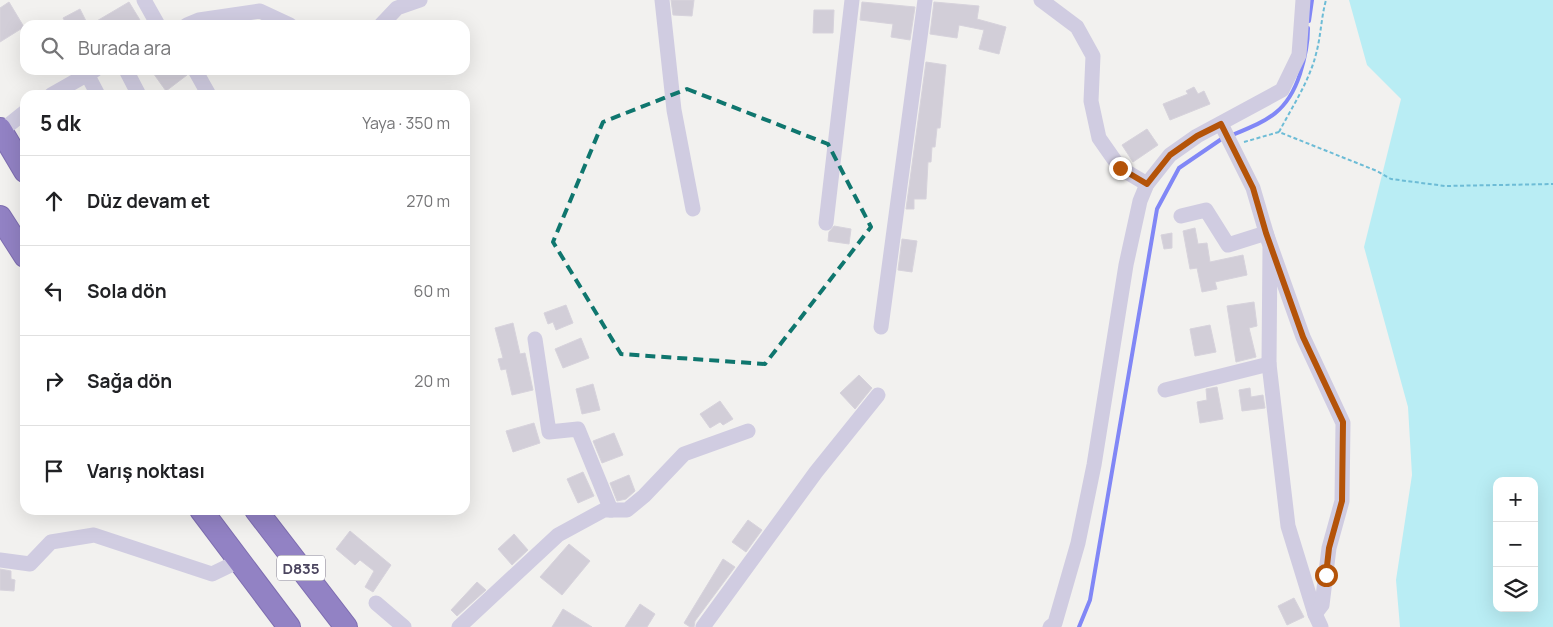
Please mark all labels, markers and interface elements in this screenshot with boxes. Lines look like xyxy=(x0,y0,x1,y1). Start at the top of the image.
search box xyxy=(20,20,470,75)
icon: search xyxy=(38,34,66,62)
text: Burada ara xyxy=(78,35,171,61)
text: 5 dk xyxy=(40,109,81,137)
text: Yaya · 350 m xyxy=(362,112,450,134)
route end xyxy=(1109,157,1132,180)
icon: ahead xyxy=(40,187,68,215)
text: Düz devam et xyxy=(87,188,210,214)
text: 270 m xyxy=(406,190,450,212)
icon: left xyxy=(40,277,68,305)
text: Sola dön xyxy=(87,278,167,304)
text: 60 m xyxy=(414,280,450,302)
icon: right xyxy=(40,367,68,395)
text: Sağa dön xyxy=(87,368,172,394)
text: 20 m xyxy=(414,370,450,392)
icon: arrive xyxy=(40,457,68,485)
text: Varış noktası xyxy=(87,458,205,484)
map controls xyxy=(1493,477,1538,612)
button: + xyxy=(1493,477,1538,522)
button: − xyxy=(1493,522,1538,567)
road number: D835 xyxy=(277,556,325,580)
route start xyxy=(1315,564,1338,587)
button: layers xyxy=(1493,567,1538,612)

